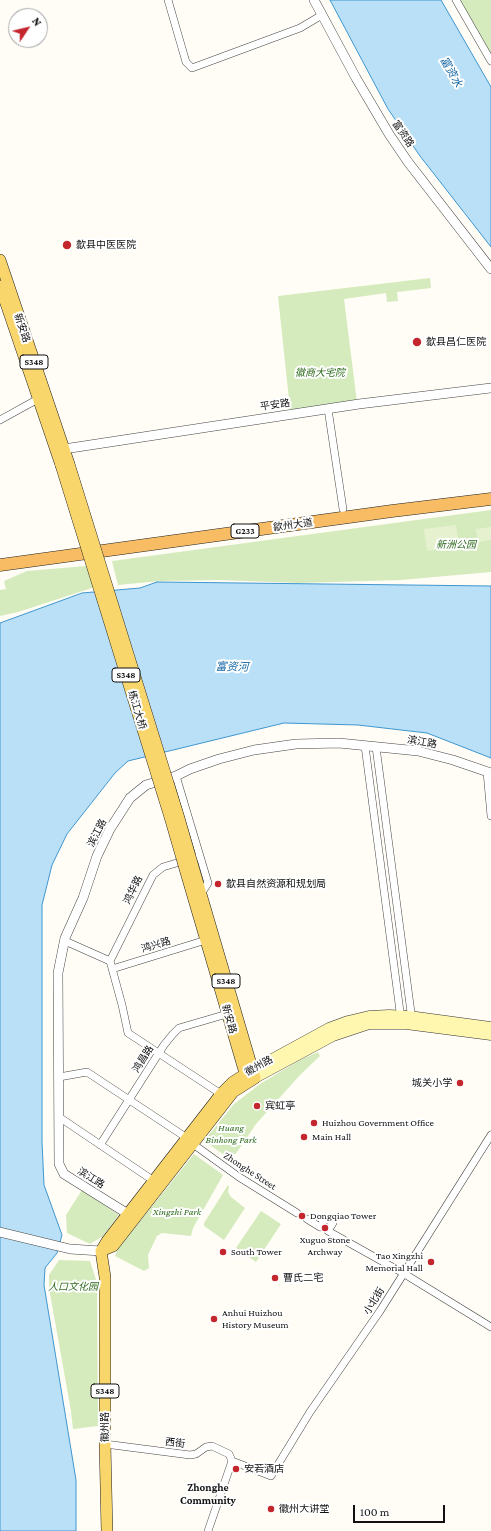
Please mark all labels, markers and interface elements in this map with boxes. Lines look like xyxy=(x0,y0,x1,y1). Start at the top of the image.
north arrow xyxy=(8,8,48,48)
text: N xyxy=(30,15,44,28)
water label: 富资水 xyxy=(437,54,465,90)
street label: 富资路 xyxy=(390,118,416,150)
marker: 歙县中医医院 xyxy=(61,239,73,251)
place label: 歙县中医医院 xyxy=(76,239,136,251)
street label: 新安路 xyxy=(11,312,33,344)
marker: 歙县昌仁医院 xyxy=(411,336,423,348)
place label: 歙县昌仁医院 xyxy=(426,336,486,348)
road number: S348 xyxy=(20,355,48,369)
park label: 徽商大宅院 xyxy=(295,367,345,379)
street label: 平安路 xyxy=(259,397,291,413)
street label: 歙州大道 xyxy=(272,516,314,534)
road number: G233 xyxy=(231,524,259,538)
park label: 新洲公园 xyxy=(436,539,476,551)
water label: 富资河 xyxy=(215,660,249,674)
road number: S348 xyxy=(112,668,140,682)
street label: 练江大桥 xyxy=(125,689,149,731)
street label: 滨江路 xyxy=(406,733,438,751)
street label: 滨江路 xyxy=(85,817,109,849)
street label: 鸿华路 xyxy=(121,874,145,906)
place label: 歙县自然资源和规划局 xyxy=(226,878,326,890)
marker: 歙县自然资源和规划局 xyxy=(213,879,223,889)
street label: 鸿兴路 xyxy=(140,935,172,955)
road number: S348 xyxy=(212,974,240,988)
street label: 新安路 xyxy=(219,1003,239,1035)
street label: 鸿昌路 xyxy=(130,1043,156,1075)
street label: 徽州路 xyxy=(243,1053,275,1079)
place label: 城关小学 xyxy=(412,1077,452,1089)
marker: 城关小学 xyxy=(455,1078,465,1088)
place label: 宾虹亭 xyxy=(265,1100,295,1112)
marker: 宾虹亭 xyxy=(252,1101,262,1111)
place label: Huizhou Government Office xyxy=(322,1117,434,1129)
marker: Huizhou Government Office xyxy=(309,1118,319,1128)
park label: Huang Binhong Park xyxy=(205,1122,257,1146)
place label: Main Hall xyxy=(312,1131,351,1143)
marker: Main Hall xyxy=(299,1132,309,1142)
street label: Zhonghe Street xyxy=(221,1149,279,1193)
street label: 滨江路 xyxy=(75,1165,107,1191)
park label: Xingzhi Park xyxy=(153,1206,201,1218)
place label: Dongqiao Tower xyxy=(310,1210,376,1222)
marker: Dongqiao Tower xyxy=(297,1211,307,1221)
marker: Xuguo Stone Archway xyxy=(320,1223,330,1233)
place label: Xuguo Stone Archway xyxy=(300,1234,350,1258)
place label: South Tower xyxy=(231,1246,282,1258)
marker: South Tower xyxy=(218,1247,228,1257)
place label: Tao Xingzhi Memorial Hall xyxy=(366,1250,423,1274)
marker: Tao Xingzhi Memorial Hall xyxy=(426,1257,436,1267)
place label: 曹氏二宅 xyxy=(283,1272,323,1284)
marker: 曹氏二宅 xyxy=(270,1273,280,1283)
park label: 人口文化园 xyxy=(48,1281,98,1293)
street label: 小北街 xyxy=(361,1285,387,1317)
place label: Anhui Huizhou History Museum xyxy=(222,1307,289,1330)
marker: Anhui Huizhou History Museum xyxy=(209,1314,219,1324)
road number: S348 xyxy=(91,1384,119,1398)
street label: 徽州路 xyxy=(99,1412,111,1442)
street label: 西街 xyxy=(164,1436,186,1450)
place label: 安若酒店 xyxy=(244,1463,284,1475)
marker: 安若酒店 xyxy=(231,1464,241,1474)
district label: Zhonghe Community xyxy=(180,1481,236,1507)
scale bar xyxy=(355,1497,447,1523)
place label: 徽州大讲堂 xyxy=(279,1503,329,1515)
marker: 徽州大讲堂 xyxy=(266,1504,276,1514)
text: 100 m xyxy=(360,1505,389,1519)

